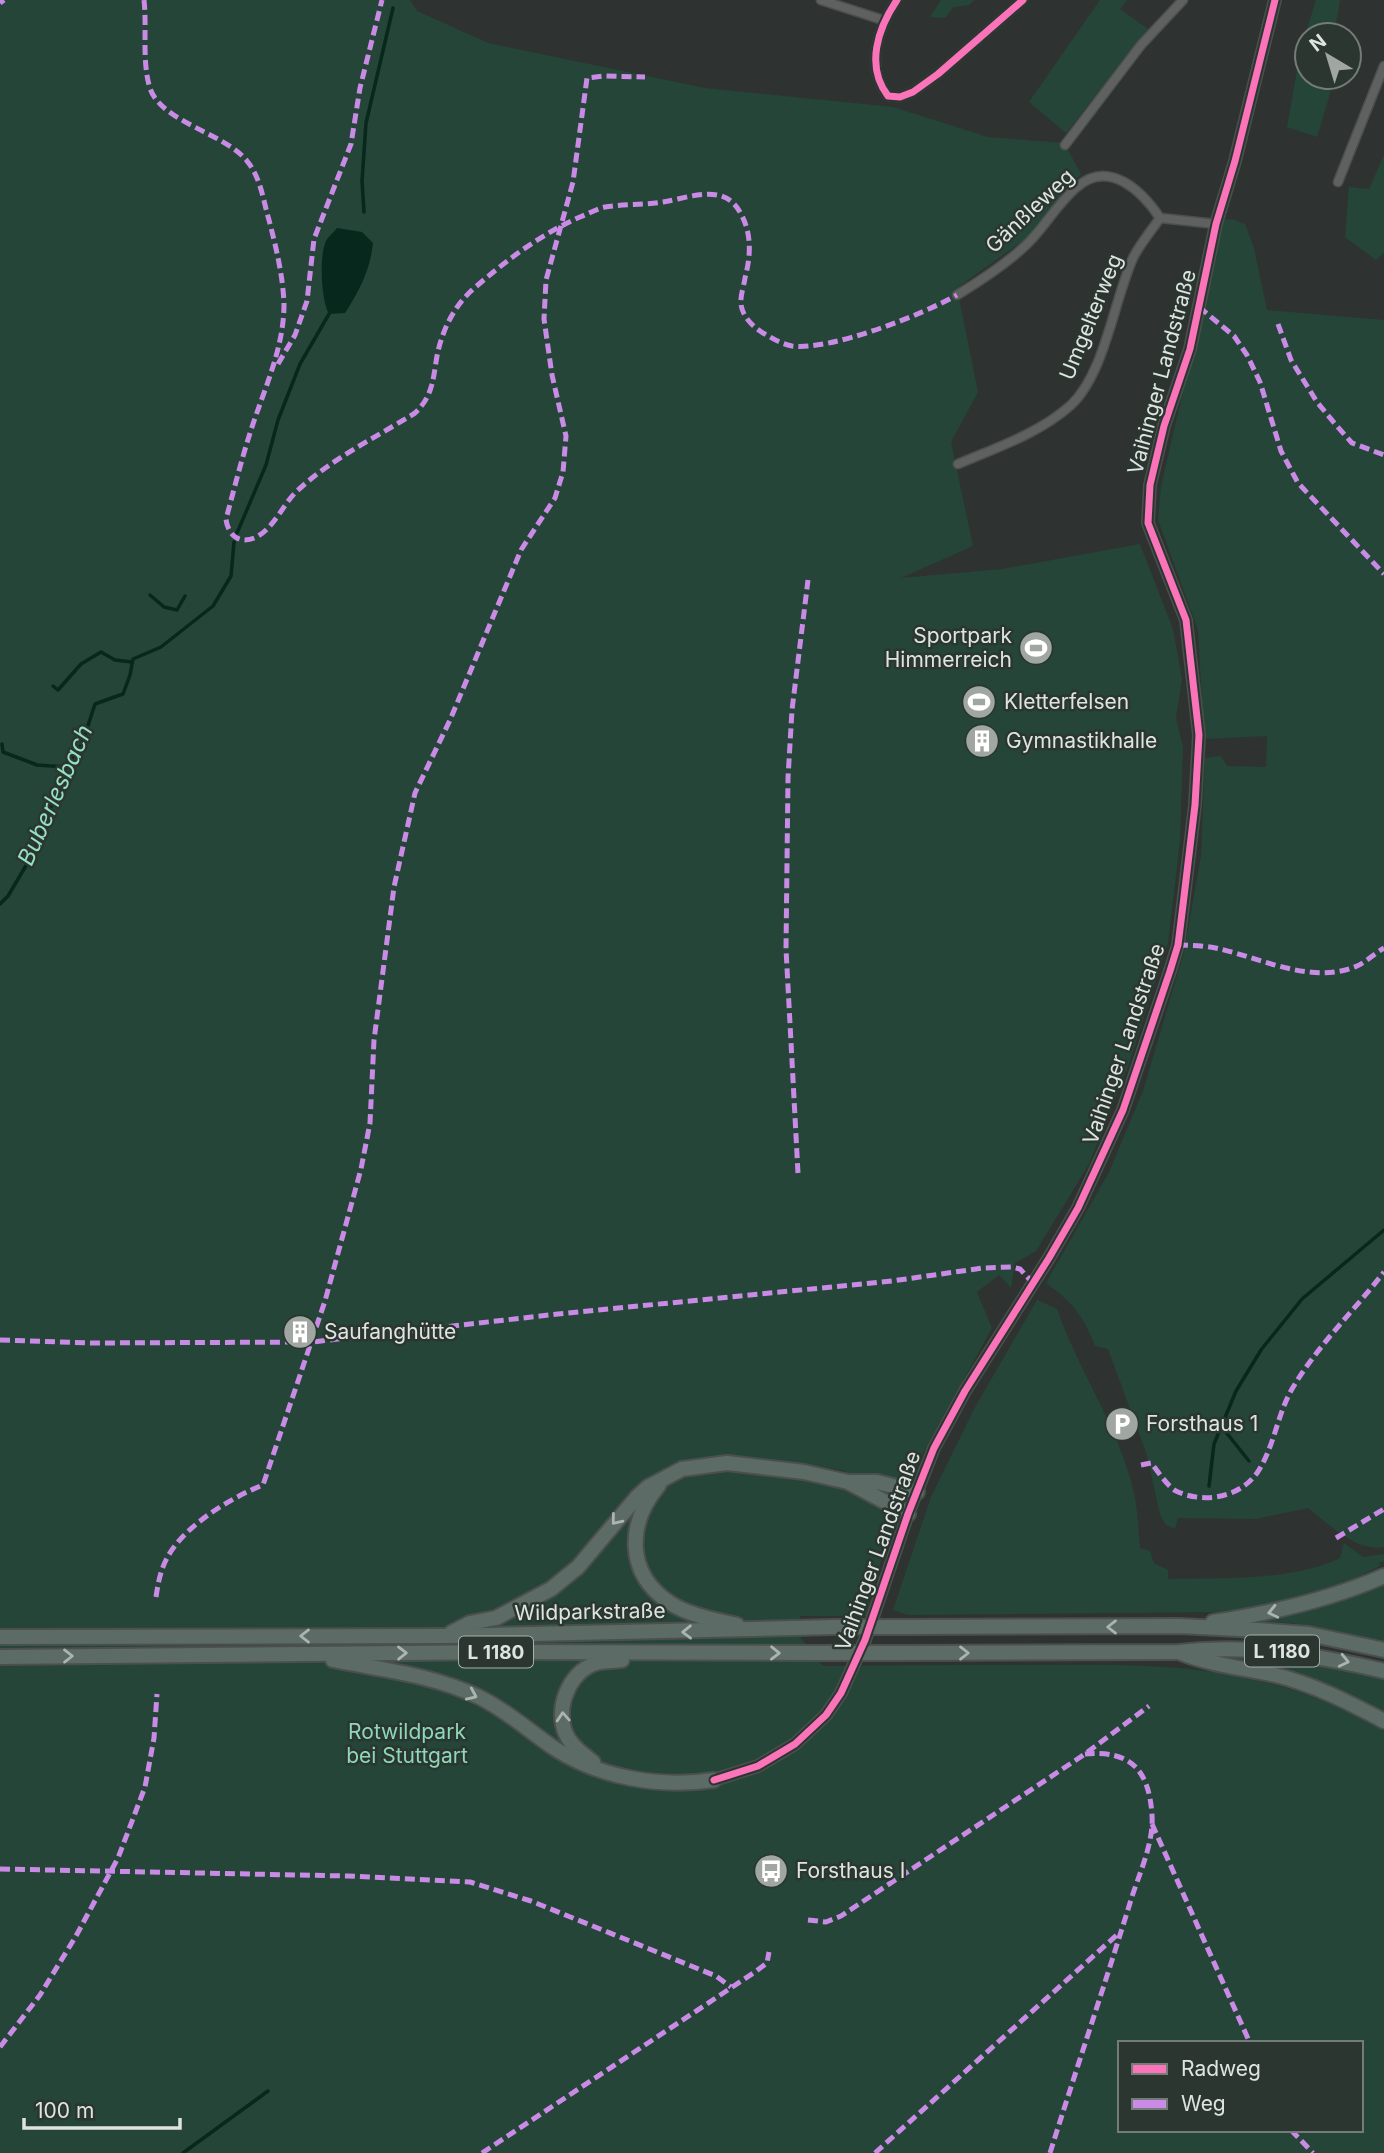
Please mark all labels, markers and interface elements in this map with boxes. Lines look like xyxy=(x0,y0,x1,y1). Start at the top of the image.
north arrow xyxy=(1293,21,1363,91)
text: N xyxy=(1305,29,1331,57)
street label: Gänßleweg xyxy=(980,163,1079,258)
street label: Umgelterweg xyxy=(1054,250,1127,383)
street label: Vaihinger Landstraße xyxy=(1122,267,1201,477)
place label: Sportpark Himmerreich xyxy=(885,623,1012,672)
sports icon: Sportpark Himmerreich xyxy=(1017,629,1055,667)
sports icon: Kletterfelsen xyxy=(960,683,998,721)
place label: Kletterfelsen xyxy=(1004,689,1129,714)
water label: Buberlesbach xyxy=(12,720,98,870)
building icon: Gymnastikhalle xyxy=(963,722,1001,760)
place label: Gymnastikhalle xyxy=(1006,728,1157,753)
street label: Vaihinger Landstraße xyxy=(1077,940,1170,1148)
building icon: Saufanghütte xyxy=(281,1313,319,1351)
place label: Saufanghütte xyxy=(324,1319,456,1344)
parking icon: Forsthaus 1 xyxy=(1103,1405,1141,1443)
place label: Forsthaus 1 xyxy=(1146,1411,1258,1436)
street label: Vaihinger Landstraße xyxy=(830,1447,925,1654)
one-way arrow xyxy=(611,1513,624,1525)
street label: Wildparkstraße xyxy=(514,1598,666,1625)
one-way arrow xyxy=(1267,1603,1279,1618)
one-way arrow xyxy=(1106,1619,1117,1635)
one-way arrow xyxy=(681,1624,692,1639)
one-way arrow xyxy=(299,1628,310,1644)
road number: L 1180 xyxy=(459,1636,533,1668)
road number: L 1180 xyxy=(1245,1636,1319,1666)
one-way arrow xyxy=(397,1645,408,1661)
one-way arrow xyxy=(770,1645,780,1661)
one-way arrow xyxy=(960,1645,970,1661)
one-way arrow xyxy=(63,1649,74,1664)
one-way arrow xyxy=(1338,1653,1350,1668)
one-way arrow xyxy=(465,1686,477,1700)
one-way arrow xyxy=(556,1711,571,1722)
park label: Rotwildpark bei Stuttgart xyxy=(346,1719,468,1768)
bus stop icon: Forsthaus I xyxy=(752,1852,790,1890)
place label: Forsthaus I xyxy=(796,1858,905,1883)
legend xyxy=(1118,2041,1363,2132)
text: Radweg xyxy=(1181,2056,1261,2081)
scale bar xyxy=(24,2086,180,2130)
text: Weg xyxy=(1181,2091,1226,2116)
text: 100 m xyxy=(35,2098,94,2123)

